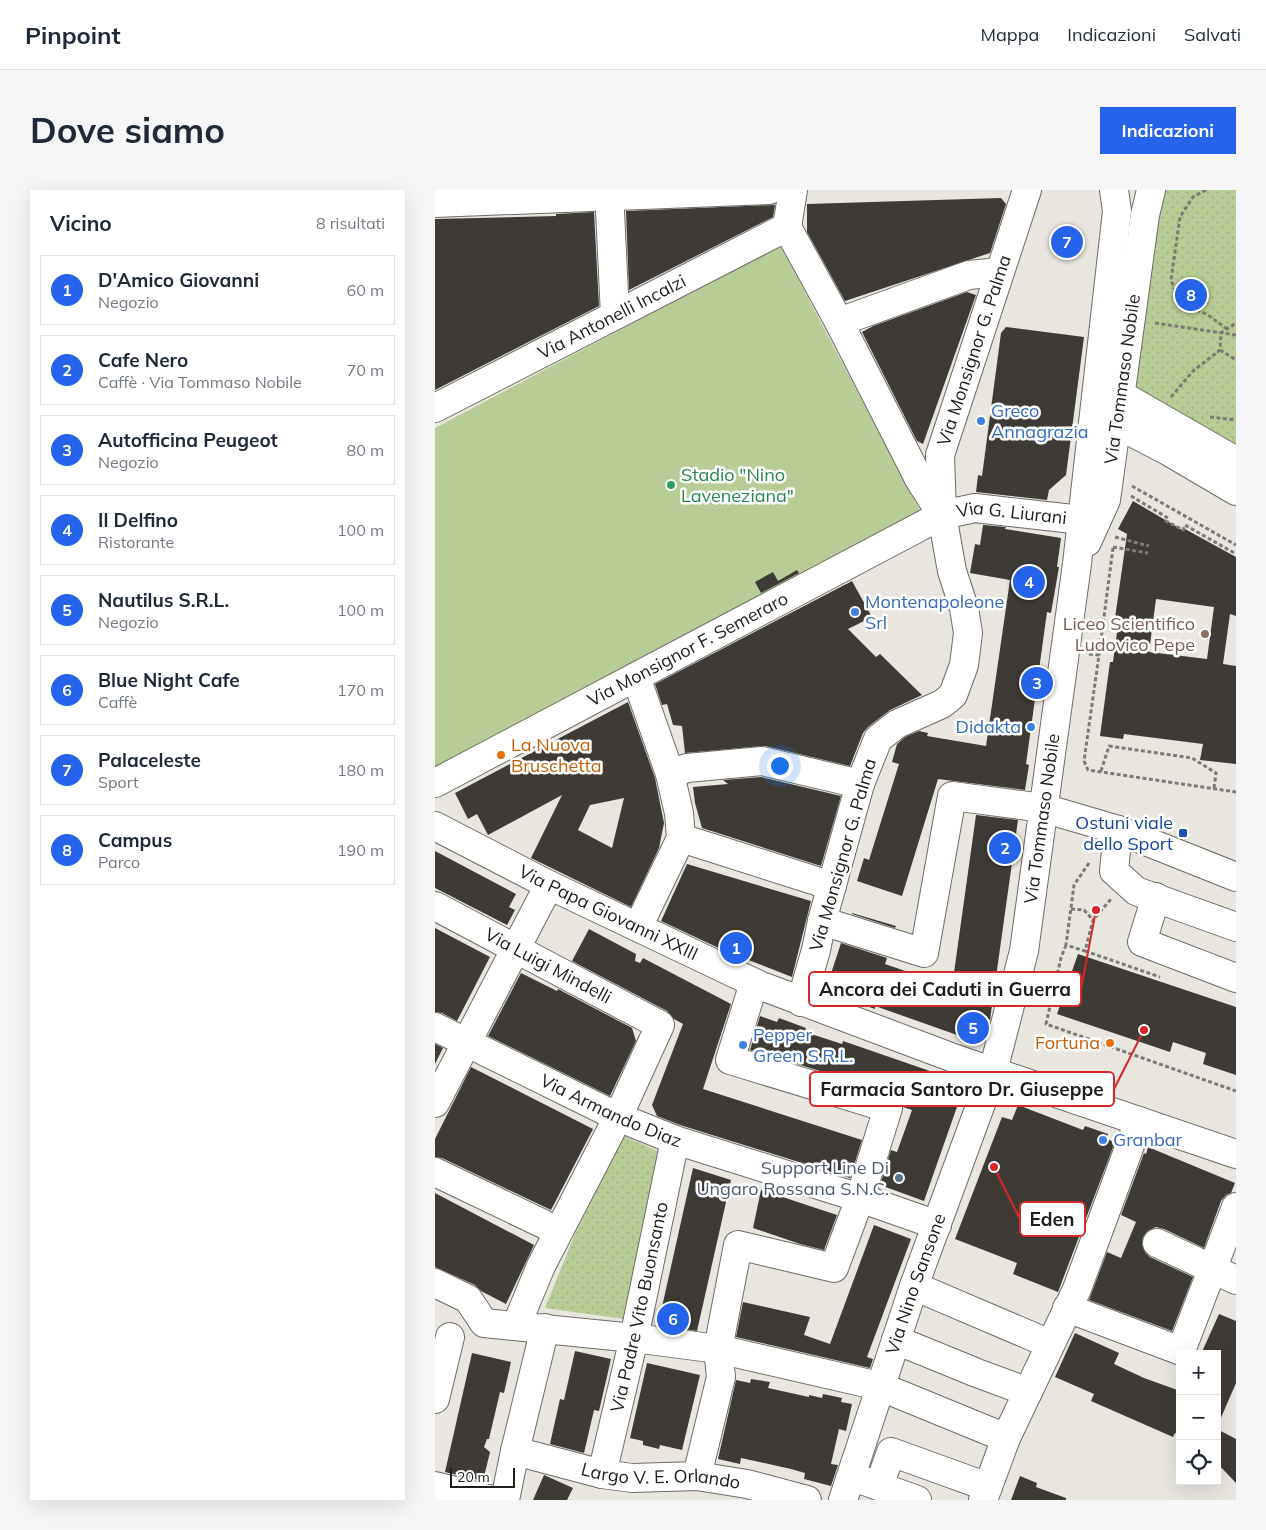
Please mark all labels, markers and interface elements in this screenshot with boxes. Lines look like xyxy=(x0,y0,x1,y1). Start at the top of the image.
text: Pinpoint xyxy=(25,20,121,50)
text: Mappa xyxy=(981,23,1039,46)
text: Indicazioni xyxy=(1067,23,1156,46)
text: Salvati xyxy=(1184,23,1241,46)
button: Indicazioni xyxy=(1100,107,1236,154)
text: Dove siamo xyxy=(30,108,225,152)
text: Vicino xyxy=(50,210,112,236)
text: 8 risultati xyxy=(316,213,385,233)
pin: 7 xyxy=(1051,223,1083,261)
street label: Via Monsignor G. Palma xyxy=(932,252,1016,449)
text: D'Amico Giovanni xyxy=(98,268,259,292)
street label: Via Antonelli Incalzi xyxy=(534,269,690,364)
pin: 8 xyxy=(1175,276,1207,314)
text: 1 xyxy=(62,280,72,300)
text: 60 m xyxy=(347,280,384,300)
text: Negozio xyxy=(98,292,159,312)
street label: Via Tommaso Nobile xyxy=(1099,293,1145,466)
text: Cafe Nero xyxy=(98,348,188,372)
text: 2 xyxy=(62,360,72,380)
text: 70 m xyxy=(347,360,384,380)
text: Caffè · Via Tommaso Nobile xyxy=(98,372,302,392)
place label: Greco Annagrazia xyxy=(991,399,1089,443)
marker: Greco Annagrazia xyxy=(975,415,987,427)
text: Autofficina Peugeot xyxy=(98,428,278,452)
text: 3 xyxy=(62,440,72,460)
text: 80 m xyxy=(347,440,384,460)
text: Negozio xyxy=(98,452,159,472)
place label: Stadio "Nino Laveneziana" xyxy=(681,463,794,507)
marker: Stadio "Nino Laveneziana" xyxy=(665,479,677,491)
street label: Via G. Liurani xyxy=(954,496,1068,529)
text: Il Delfino xyxy=(98,508,178,532)
text: 4 xyxy=(62,520,72,540)
text: 100 m xyxy=(337,520,384,540)
text: Ristorante xyxy=(98,532,174,552)
pin: 4 xyxy=(1013,563,1045,601)
street label: Via Monsignor F. Semeraro xyxy=(583,586,792,711)
text: Nautilus S.R.L. xyxy=(98,588,229,612)
place label: Montenapoleone Srl xyxy=(865,590,1004,634)
text: 5 xyxy=(62,600,72,620)
text: 100 m xyxy=(337,600,384,620)
marker: Montenapoleone Srl xyxy=(849,606,861,618)
text: Negozio xyxy=(98,612,159,632)
place label: Liceo Scientifico Ludovico Pepe xyxy=(1063,612,1195,656)
marker: Liceo Scientifico Ludovico Pepe xyxy=(1199,628,1211,640)
pin: 3 xyxy=(1021,664,1053,702)
text: Blue Night Cafe xyxy=(98,668,240,692)
text: 6 xyxy=(62,680,72,700)
text: 170 m xyxy=(337,680,384,700)
text: Caffè xyxy=(98,692,137,712)
place label: Didakta xyxy=(956,715,1021,738)
marker: Didakta xyxy=(1025,721,1037,733)
street label: Via Tommaso Nobile xyxy=(1019,732,1065,905)
place label: La Nuova Bruschetta xyxy=(511,733,602,777)
text: Palaceleste xyxy=(98,748,201,772)
marker: La Nuova Bruschetta xyxy=(495,749,507,761)
your location xyxy=(767,753,793,779)
street label: Via Monsignor G. Palma xyxy=(804,756,881,954)
text: 7 xyxy=(62,760,72,780)
text: 180 m xyxy=(337,760,384,780)
text: Sport xyxy=(98,772,139,792)
place label: Ostuni viale dello Sport xyxy=(1075,811,1173,855)
marker: Ostuni viale dello Sport xyxy=(1177,827,1189,839)
text: Campus xyxy=(98,828,172,852)
pin: 2 xyxy=(989,829,1021,867)
text: 8 xyxy=(62,840,72,860)
text: 190 m xyxy=(337,840,384,860)
text: Parco xyxy=(98,852,140,872)
street label: Via Papa Giovanni XXIII xyxy=(515,859,702,965)
street label: Via Luigi Mindelli xyxy=(481,922,616,1008)
pin: 1 xyxy=(720,929,752,967)
callout: Ancora dei Caduti in Guerra xyxy=(809,972,1081,1006)
text: Ancora dei Caduti in Guerra xyxy=(819,977,1071,1001)
pin: 5 xyxy=(957,1009,989,1047)
place label: Pepper Green S.R.L. xyxy=(753,1023,853,1067)
place label: Fortuna xyxy=(1035,1031,1100,1054)
marker: Fortuna xyxy=(1104,1037,1116,1049)
marker: Pepper Green S.R.L. xyxy=(737,1039,749,1051)
street label: Via Armando Diaz xyxy=(536,1069,684,1152)
callout: Farmacia Santoro Dr. Giuseppe xyxy=(810,1072,1114,1106)
text: Farmacia Santoro Dr. Giuseppe xyxy=(820,1077,1104,1101)
place label: Granbar xyxy=(1113,1128,1183,1151)
marker: Granbar xyxy=(1097,1134,1109,1146)
place label: Support Line Di Ungaro Rossana S.N.C. xyxy=(696,1156,889,1200)
marker: Support Line Di Ungaro Rossana S.N.C. xyxy=(893,1172,905,1184)
street label: Via Padre Vito Buonsanto xyxy=(605,1200,673,1415)
callout: Eden xyxy=(1020,1202,1085,1236)
text: Eden xyxy=(1030,1207,1074,1231)
street label: Via Nino Sansone xyxy=(880,1210,951,1357)
pin: 6 xyxy=(657,1300,689,1338)
map controls xyxy=(1176,1350,1221,1485)
button: + xyxy=(1176,1350,1221,1395)
button: − xyxy=(1176,1395,1221,1440)
button: locate xyxy=(1176,1440,1221,1485)
street label: Largo V. E. Orlando xyxy=(579,1457,742,1494)
scale bar xyxy=(450,1465,515,1488)
text: 20 m xyxy=(457,1468,490,1486)

